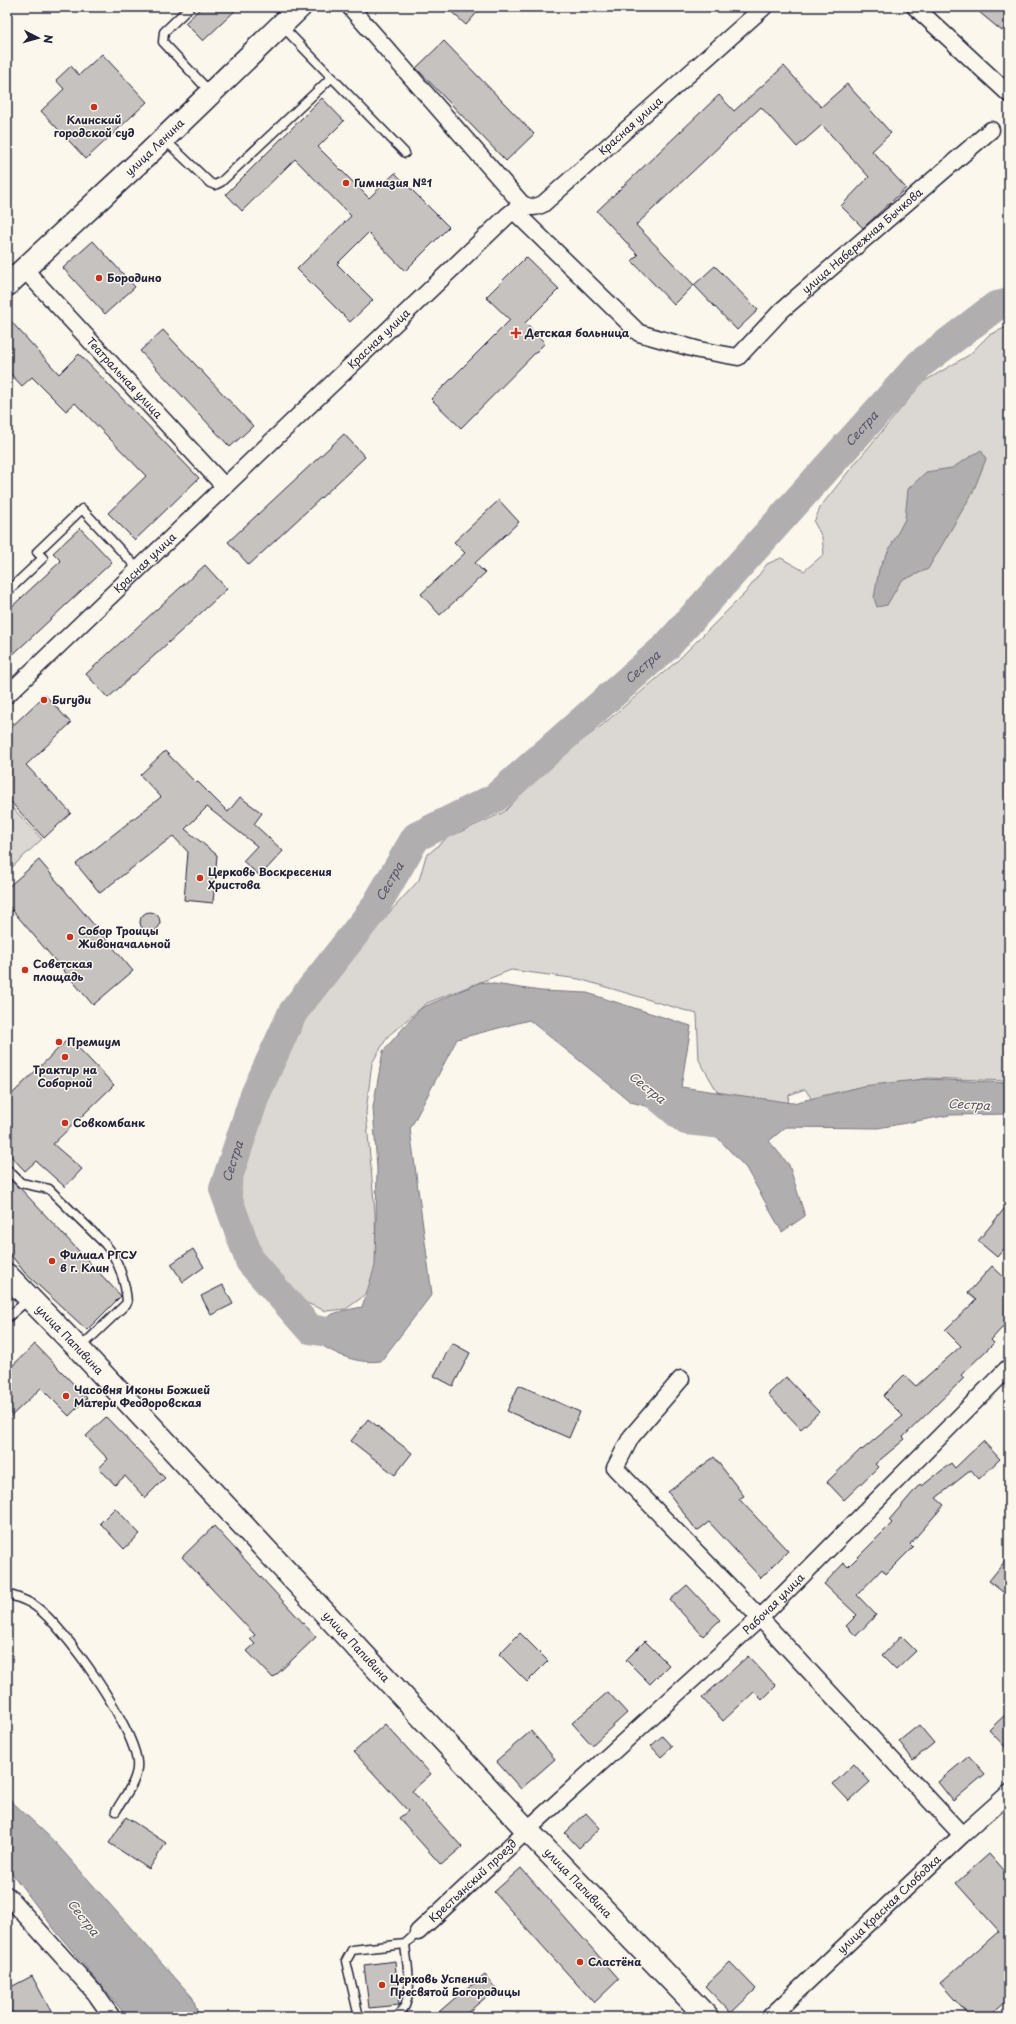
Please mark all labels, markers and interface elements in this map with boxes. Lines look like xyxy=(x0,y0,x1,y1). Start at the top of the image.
north arrow xyxy=(18,18,58,58)
text: N xyxy=(40,34,57,45)
street label: Красная улица xyxy=(594,92,666,159)
marker: Клинский городской суд xyxy=(89,102,99,112)
place label: Клинский городской суд xyxy=(54,111,135,141)
street label: улица Ленина xyxy=(121,114,188,179)
place label: Гимназия №1 xyxy=(354,174,432,191)
marker: Гимназия №1 xyxy=(341,178,351,188)
street label: улица Набережная Бычкова xyxy=(798,184,926,297)
place label: Бородино xyxy=(107,269,162,286)
marker: Бородино xyxy=(94,273,104,283)
street label: Красная улица xyxy=(343,304,414,373)
place label: Детская больница xyxy=(524,324,630,341)
marker: Детская больница xyxy=(510,327,522,339)
street label: Театральная улица xyxy=(83,333,167,422)
water label: Сестра xyxy=(840,406,882,450)
street label: Красная улица xyxy=(109,528,180,597)
water label: Сестра xyxy=(620,646,664,687)
place label: Бигуди xyxy=(52,691,91,708)
marker: Бигуди xyxy=(39,695,49,705)
water label: Сестра xyxy=(371,858,408,904)
place label: Церковь Воскресения Христова xyxy=(208,863,332,893)
marker: Церковь Воскресения Христова xyxy=(195,873,205,883)
place label: Собор Троицы Живоначальной xyxy=(78,922,171,952)
marker: Собор Троицы Живоначальной xyxy=(65,932,75,942)
place label: Советская площадь xyxy=(33,955,93,985)
marker: Советская площадь xyxy=(20,965,30,975)
place label: Премиум xyxy=(67,1033,120,1050)
marker: Премиум xyxy=(54,1037,64,1047)
marker: Трактир на Соборной xyxy=(60,1052,70,1062)
place label: Трактир на Соборной xyxy=(33,1061,98,1091)
water label: Сестра xyxy=(626,1067,670,1108)
water label: Сестра xyxy=(948,1094,991,1114)
place label: Совкомбанк xyxy=(73,1114,146,1131)
marker: Совкомбанк xyxy=(60,1118,70,1128)
water label: Сестра xyxy=(217,1138,247,1184)
place label: Филиал РГСУ в г. Клин xyxy=(60,1246,138,1276)
marker: Филиал РГСУ в г. Клин xyxy=(47,1256,57,1266)
street label: улица Папивина xyxy=(32,1300,108,1378)
place label: Часовня Иконы Божией Матери Феодоровская xyxy=(74,1381,210,1411)
marker: Часовня Иконы Божией Матери Феодоровская xyxy=(61,1391,71,1401)
street label: Рабочая улица xyxy=(739,1569,808,1638)
street label: улица Папивина xyxy=(319,1607,394,1686)
street label: Крестьянский проезд xyxy=(425,1835,520,1926)
street label: улица Папивина xyxy=(540,1844,616,1922)
street label: улица Красная Слободка xyxy=(833,1850,944,1957)
water label: Сестра xyxy=(64,1895,104,1940)
place label: Сластёна xyxy=(588,1953,642,1970)
marker: Сластёна xyxy=(575,1957,585,1967)
place label: Церковь Успения Пресвятой Богородицы xyxy=(390,1970,521,2000)
marker: Церковь Успения Пресвятой Богородицы xyxy=(377,1980,387,1990)

